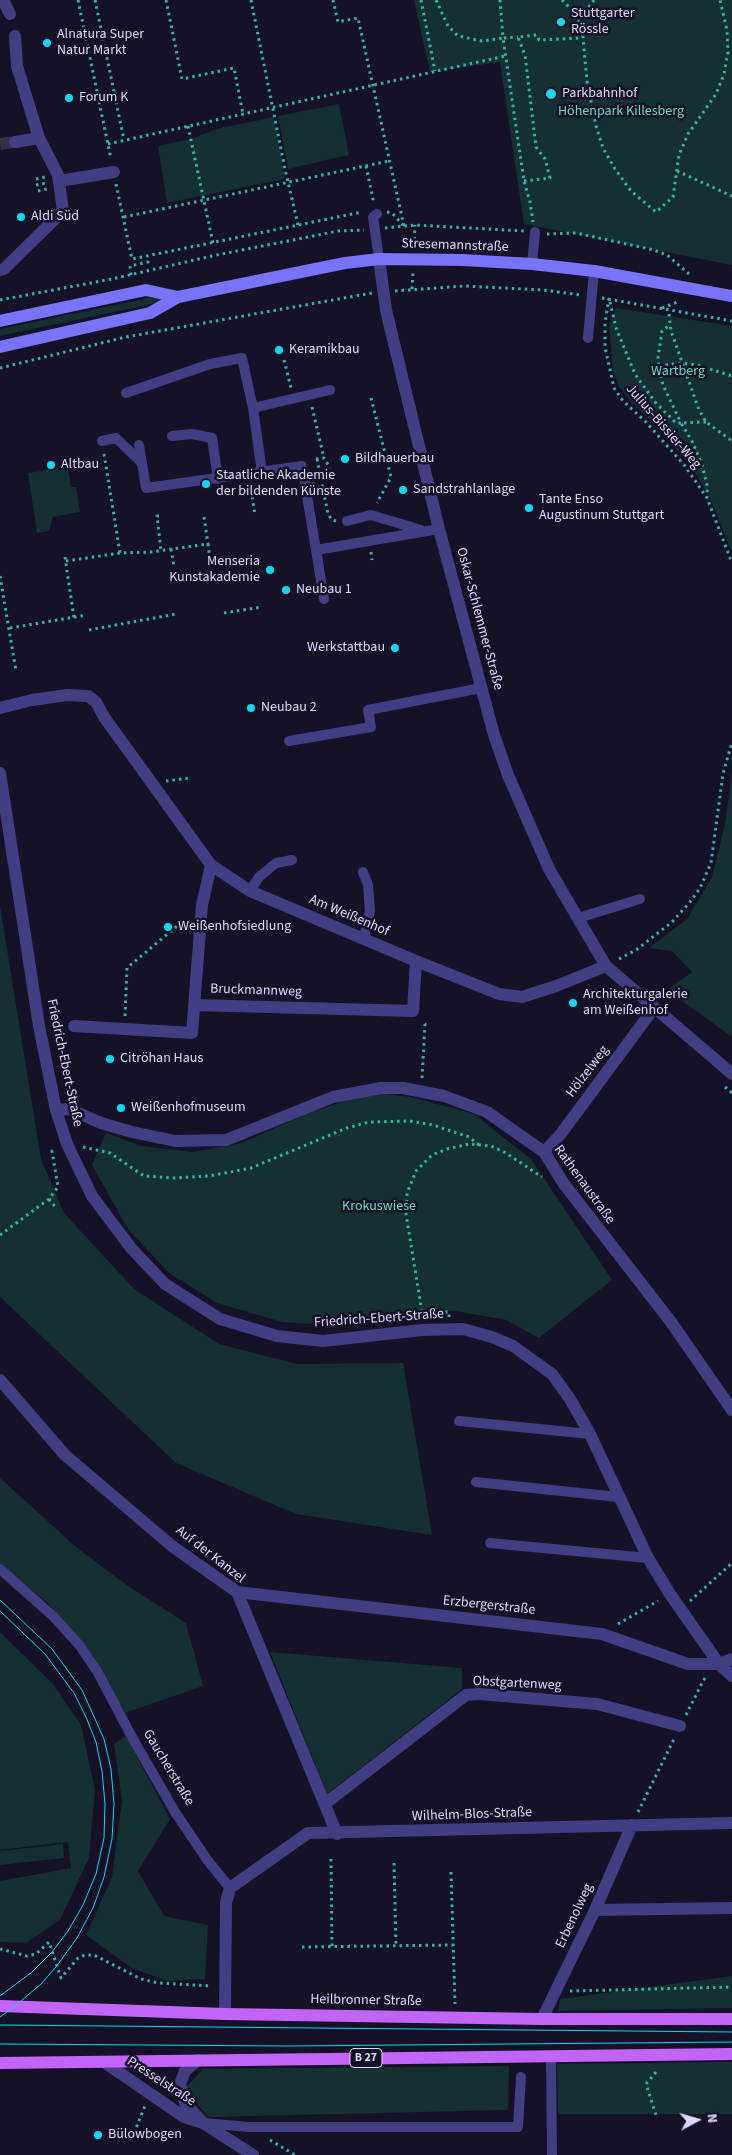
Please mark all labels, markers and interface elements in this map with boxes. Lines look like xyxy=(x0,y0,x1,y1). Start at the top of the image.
place label: Stuttgarter Rössle xyxy=(571,6,635,38)
marker: Stuttgarter Rössle xyxy=(555,16,567,28)
place label: Alnatura Super Natur Markt xyxy=(57,27,144,59)
marker: Alnatura Super Natur Markt xyxy=(41,37,53,49)
place label: Parkbahnhof xyxy=(562,86,637,102)
marker: Parkbahnhof xyxy=(544,87,558,101)
place label: Forum K xyxy=(79,90,128,106)
marker: Forum K xyxy=(63,92,75,104)
park label: Höhenpark Killesberg xyxy=(558,104,684,120)
place label: Aldi Süd xyxy=(31,209,79,225)
marker: Aldi Süd xyxy=(15,211,27,223)
street label: Stresemannstraße xyxy=(401,236,509,256)
place label: Keramikbau xyxy=(289,342,360,358)
marker: Keramikbau xyxy=(273,344,285,356)
park label: Wartberg xyxy=(651,364,705,380)
street label: Julius-Bissier-Weg xyxy=(622,381,704,473)
place label: Bildhauerbau xyxy=(355,451,434,467)
marker: Bildhauerbau xyxy=(339,453,351,465)
place label: Altbau xyxy=(61,457,99,473)
marker: Altbau xyxy=(45,459,57,471)
place label: Staatliche Akademie der bildenden Künste xyxy=(216,468,341,501)
marker: Staatliche Akademie der bildenden Künste xyxy=(200,478,212,490)
place label: Sandstrahlanlage xyxy=(413,482,515,498)
marker: Sandstrahlanlage xyxy=(397,484,409,496)
place label: Tante Enso Augustinum Stuttgart xyxy=(539,492,664,524)
marker: Tante Enso Augustinum Stuttgart xyxy=(523,502,535,514)
street label: Oskar-Schlemmer-Straße xyxy=(452,546,506,692)
place label: Menseria Kunstakademie xyxy=(169,554,260,586)
marker: Menseria Kunstakademie xyxy=(264,564,276,576)
place label: Neubau 1 xyxy=(296,582,352,598)
marker: Neubau 1 xyxy=(280,584,292,596)
place label: Werkstattbau xyxy=(307,640,385,656)
marker: Werkstattbau xyxy=(389,642,401,654)
place label: Neubau 2 xyxy=(261,700,317,716)
marker: Neubau 2 xyxy=(245,702,257,714)
street label: Am Weißenhof xyxy=(306,892,392,940)
place label: Weißenhofsiedlung xyxy=(178,919,291,935)
marker: Weißenhofsiedlung xyxy=(162,921,174,933)
street label: Bruckmannweg xyxy=(210,981,302,1001)
place label: Architekturgalerie am Weißenhof xyxy=(583,987,688,1020)
marker: Architekturgalerie am Weißenhof xyxy=(567,997,579,1009)
street label: Friedrich-Ebert-Straße xyxy=(42,998,86,1128)
street label: Hölzelweg xyxy=(563,1043,613,1101)
place label: Citröhan Haus xyxy=(120,1051,203,1067)
marker: Citröhan Haus xyxy=(104,1053,116,1065)
place label: Weißenhofmuseum xyxy=(131,1100,246,1116)
marker: Weißenhofmuseum xyxy=(115,1102,127,1114)
street label: Rathenaustraße xyxy=(550,1142,618,1228)
park label: Krokuswiese xyxy=(342,1199,416,1215)
street label: Friedrich-Ebert-Straße xyxy=(313,1306,445,1332)
street label: Auf der Kanzel xyxy=(172,1523,248,1587)
street label: Erzbergerstraße xyxy=(442,1593,536,1619)
street label: Obstgartenweg xyxy=(472,1673,562,1695)
street label: Gaucherstraße xyxy=(139,1727,197,1809)
street label: Wilhelm-Blos-Straße xyxy=(412,1805,532,1825)
street label: Erbenolweg xyxy=(553,1881,597,1951)
street label: Heilbronner Straße xyxy=(310,1992,422,2010)
road number: B 27 xyxy=(350,2048,382,2068)
street label: Presselstraße xyxy=(123,2054,199,2110)
north arrow xyxy=(672,2095,722,2145)
text: N xyxy=(701,2113,722,2124)
place label: Bülowbogen xyxy=(108,2127,182,2143)
marker: Bülowbogen xyxy=(92,2129,104,2141)

